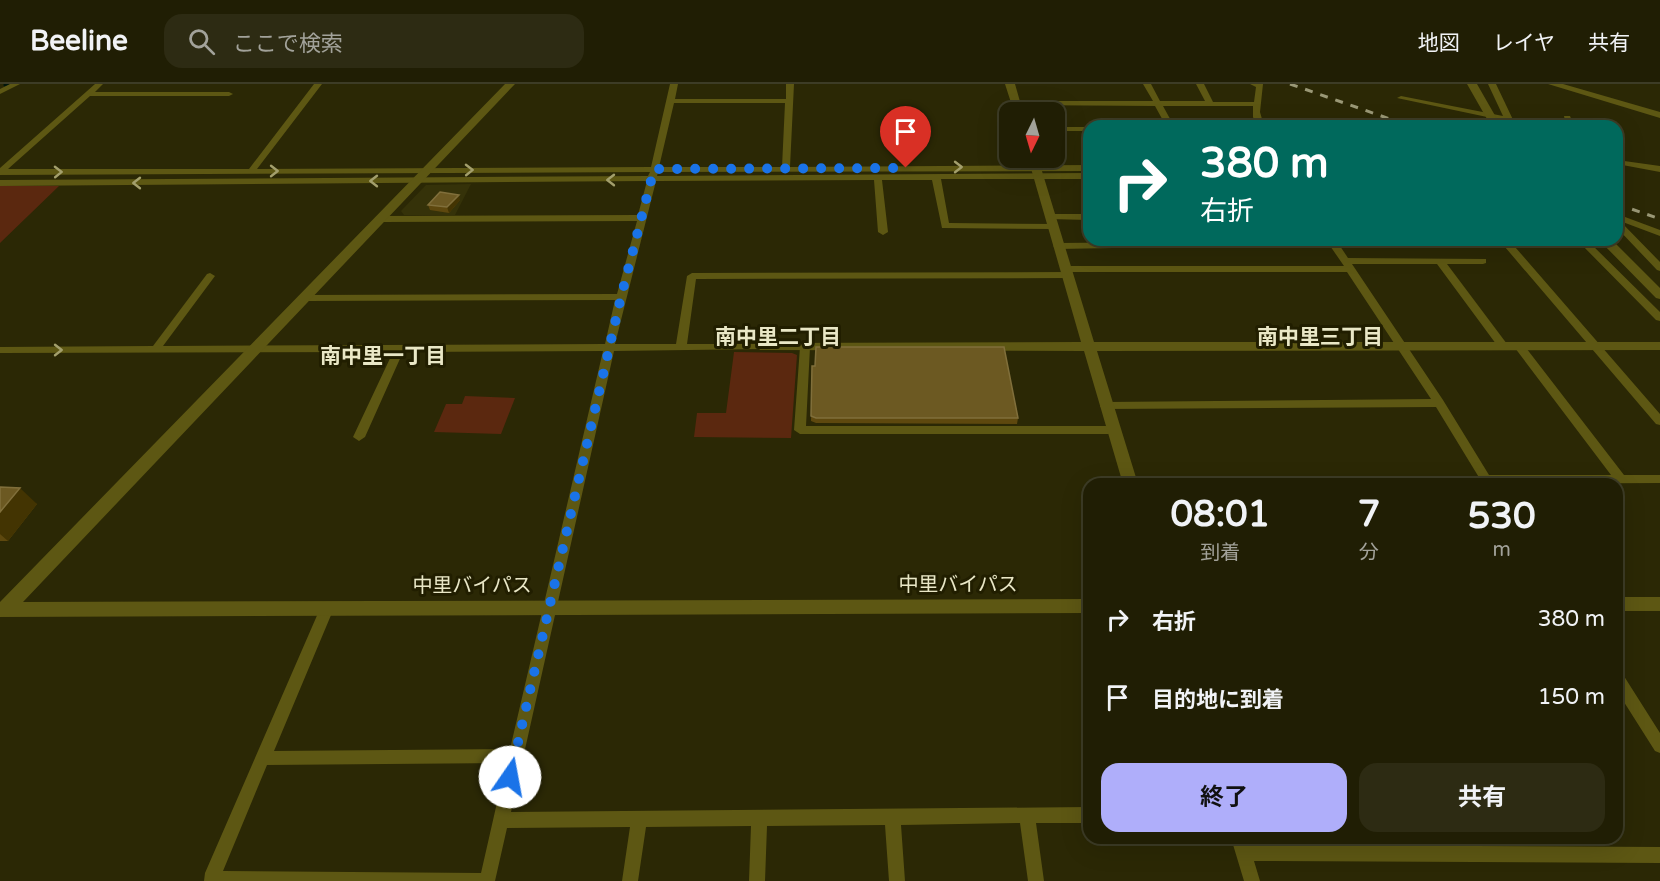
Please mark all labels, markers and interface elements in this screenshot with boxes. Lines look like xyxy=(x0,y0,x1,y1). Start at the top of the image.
search box xyxy=(164,14,584,68)
text: Beeline xyxy=(30,24,128,58)
icon: search xyxy=(185,25,218,58)
text: ここで検索 xyxy=(233,31,343,57)
text: 地図 xyxy=(1418,31,1460,56)
text: レイヤ xyxy=(1493,31,1555,56)
text: 共有 xyxy=(1588,31,1630,56)
north arrow xyxy=(999,102,1065,168)
map controls xyxy=(999,102,1065,168)
pin xyxy=(880,106,931,168)
icon: arrive xyxy=(889,115,922,148)
text: 380 m xyxy=(1200,138,1329,189)
icon: right xyxy=(1101,144,1179,222)
one-way arrow xyxy=(954,161,963,173)
one-way arrow xyxy=(465,164,474,176)
one-way arrow xyxy=(54,165,63,178)
one-way arrow xyxy=(270,165,279,177)
one-way arrow xyxy=(606,174,615,186)
one-way arrow xyxy=(369,175,378,187)
one-way arrow xyxy=(132,177,141,189)
text: 右折 xyxy=(1200,195,1254,228)
district label: 南中里二丁目 xyxy=(715,325,841,350)
district label: 南中里三丁目 xyxy=(1257,325,1383,350)
one-way arrow xyxy=(54,344,63,356)
district label: 南中里一丁目 xyxy=(320,344,446,369)
text: 08:01 xyxy=(1170,493,1270,536)
text: 7 xyxy=(1358,493,1380,536)
text: 530 xyxy=(1468,495,1536,538)
text: m xyxy=(1492,538,1511,562)
text: 到着 xyxy=(1200,541,1240,565)
text: 分 xyxy=(1359,541,1379,565)
street label: 中里バイパス xyxy=(898,573,1018,597)
street label: 中里バイパス xyxy=(412,574,532,598)
icon: right xyxy=(1101,603,1134,636)
text: 380 m xyxy=(1538,606,1605,632)
text: 右折 xyxy=(1152,609,1196,635)
icon: arrive xyxy=(1101,681,1134,714)
text: 150 m xyxy=(1538,684,1605,710)
text: 目的地に到着 xyxy=(1152,687,1284,713)
position arrow xyxy=(478,745,542,809)
button: 終了 xyxy=(1101,763,1347,832)
button: 共有 xyxy=(1359,763,1605,832)

